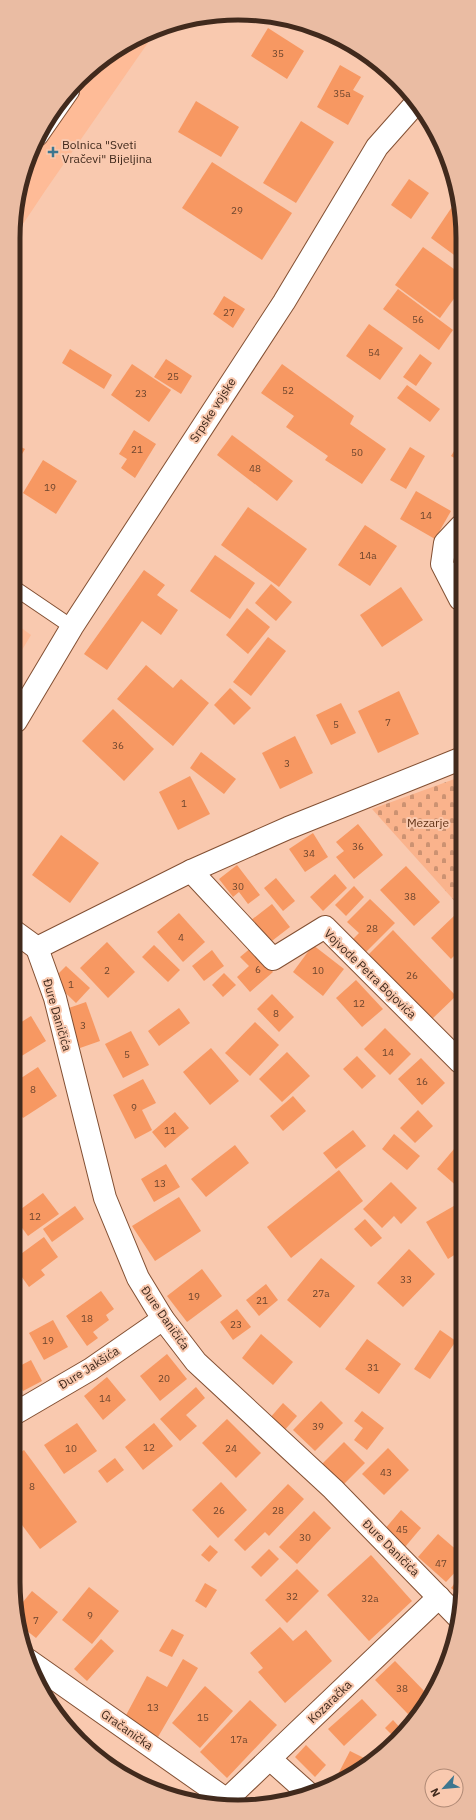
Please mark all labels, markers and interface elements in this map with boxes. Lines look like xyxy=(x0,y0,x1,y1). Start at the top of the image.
house number: 35 xyxy=(272,47,284,60)
house number: 35a xyxy=(333,87,351,100)
place label: Bolnica "Sveti Vračevi" Bijeljina xyxy=(62,137,153,166)
marker: Bolnica "Sveti Vračevi" Bijeljina xyxy=(47,146,59,158)
house number: 29 xyxy=(231,204,243,217)
house number: 27 xyxy=(223,306,235,319)
house number: 56 xyxy=(412,313,424,326)
house number: 54 xyxy=(368,346,380,359)
house number: 25 xyxy=(167,370,179,383)
street label: Srpske vojske xyxy=(186,374,239,445)
house number: 52 xyxy=(282,384,294,397)
house number: 23 xyxy=(135,387,147,400)
house number: 21 xyxy=(131,443,143,456)
house number: 50 xyxy=(351,446,363,459)
house number: 48 xyxy=(249,462,261,475)
house number: 19 xyxy=(44,481,56,494)
house number: 14 xyxy=(420,509,432,522)
house number: 14a xyxy=(359,549,377,562)
house number: 7 xyxy=(385,716,391,729)
house number: 5 xyxy=(333,718,339,731)
house number: 36 xyxy=(112,739,124,752)
house number: 3 xyxy=(284,757,290,770)
house number: 1 xyxy=(181,797,187,810)
park label: Mezarje xyxy=(407,815,450,830)
house number: 36 xyxy=(352,840,364,853)
house number: 34 xyxy=(303,847,315,860)
house number: 30 xyxy=(232,880,244,893)
house number: 38 xyxy=(404,890,416,903)
house number: 28 xyxy=(366,922,378,935)
street label: Vojvode Petra Bojovića xyxy=(321,926,420,1022)
house number: 4 xyxy=(178,931,184,944)
house number: 6 xyxy=(255,963,261,976)
house number: 2 xyxy=(104,964,110,977)
house number: 10 xyxy=(312,964,324,977)
house number: 26 xyxy=(406,969,418,982)
street label: Đure Daničića xyxy=(40,977,75,1053)
house number: 1 xyxy=(68,978,74,991)
house number: 12 xyxy=(353,997,365,1010)
house number: 8 xyxy=(273,1007,279,1020)
house number: 3 xyxy=(80,1019,86,1032)
house number: 14 xyxy=(382,1046,394,1059)
house number: 5 xyxy=(124,1048,130,1061)
house number: 16 xyxy=(416,1075,428,1088)
house number: 8 xyxy=(30,1083,36,1096)
house number: 9 xyxy=(131,1101,137,1114)
house number: 11 xyxy=(164,1124,176,1137)
house number: 13 xyxy=(154,1177,166,1190)
house number: 12 xyxy=(29,1210,41,1223)
house number: 33 xyxy=(400,1273,412,1286)
street label: Đure Daničića xyxy=(138,1283,193,1353)
house number: 27a xyxy=(312,1287,330,1300)
house number: 19 xyxy=(188,1290,200,1303)
house number: 21 xyxy=(256,1294,268,1307)
house number: 18 xyxy=(81,1312,93,1325)
house number: 23 xyxy=(230,1318,242,1331)
house number: 19 xyxy=(42,1334,54,1347)
street label: Đure Jakšića xyxy=(56,1343,122,1392)
house number: 31 xyxy=(367,1361,379,1374)
house number: 20 xyxy=(158,1372,170,1385)
house number: 14 xyxy=(99,1392,111,1405)
house number: 39 xyxy=(312,1420,324,1433)
house number: 12 xyxy=(143,1441,155,1454)
house number: 10 xyxy=(65,1442,77,1455)
house number: 24 xyxy=(225,1442,237,1455)
house number: 43 xyxy=(380,1466,392,1479)
house number: 8 xyxy=(29,1480,35,1493)
house number: 26 xyxy=(213,1504,225,1517)
house number: 28 xyxy=(272,1504,284,1517)
street label: Đure Daničića xyxy=(360,1516,423,1580)
house number: 45 xyxy=(396,1523,408,1536)
house number: 30 xyxy=(299,1531,311,1544)
house number: 47 xyxy=(435,1557,447,1570)
house number: 32 xyxy=(286,1590,298,1603)
house number: 32a xyxy=(361,1592,379,1605)
house number: 9 xyxy=(87,1609,93,1622)
house number: 7 xyxy=(33,1614,39,1627)
street label: Kozaračka xyxy=(305,1677,355,1726)
house number: 38 xyxy=(396,1682,408,1695)
house number: 13 xyxy=(147,1701,159,1714)
street label: Gračanička xyxy=(98,1706,157,1753)
house number: 15 xyxy=(197,1711,209,1724)
house number: 17a xyxy=(230,1733,248,1746)
north arrow xyxy=(424,1768,464,1808)
text: N xyxy=(427,1786,443,1799)

